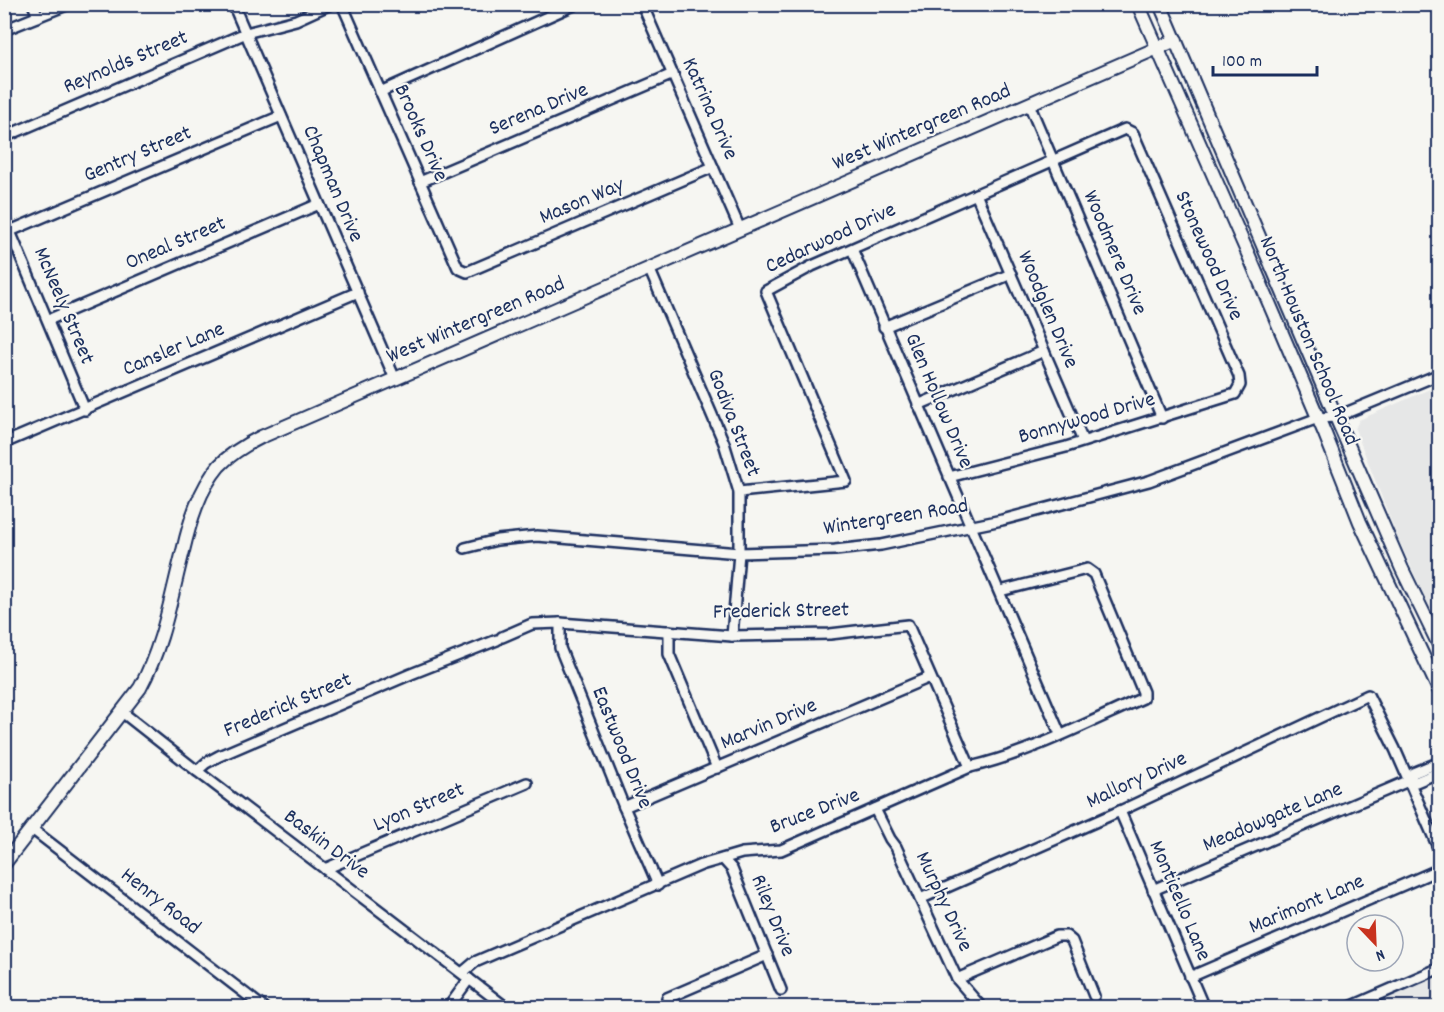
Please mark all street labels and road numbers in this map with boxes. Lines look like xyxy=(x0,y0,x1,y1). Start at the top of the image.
street label: Reynolds Street xyxy=(59,23,193,103)
street label: Katrina Drive xyxy=(673,53,745,165)
street label: Serena Drive xyxy=(485,75,593,145)
street label: West Wintergreen Road xyxy=(828,76,1016,180)
street label: Brooks Drive xyxy=(385,79,455,187)
street label: Gentry Street xyxy=(79,118,197,192)
street label: Chapman Drive xyxy=(293,121,371,247)
street label: Mason Way xyxy=(535,170,630,234)
street label: Woodmere Drive xyxy=(1074,186,1154,320)
street label: Stonewood Drive xyxy=(1166,186,1250,326)
street label: Cedarwood Drive xyxy=(761,195,901,283)
street label: Oneal Street xyxy=(121,209,231,279)
street label: North Houston School Road xyxy=(1250,232,1366,450)
street label: McNeely Street xyxy=(24,243,102,369)
street label: Woodglen Drive xyxy=(1008,247,1086,373)
street label: West Wintergreen Road xyxy=(382,269,570,373)
street label: Cansler Lane xyxy=(118,315,230,385)
street label: Glen Hollow Drive xyxy=(896,329,980,473)
street label: Godiva Street xyxy=(698,365,768,481)
street label: Bonnywood Drive xyxy=(1015,385,1159,453)
street label: Wintergreen Road xyxy=(821,491,971,545)
street label: Frederick Street xyxy=(713,595,849,629)
street label: Frederick Street xyxy=(219,665,357,747)
street label: Eastwood Drive xyxy=(582,682,660,814)
street label: Marvin Drive xyxy=(716,691,822,759)
street label: Mallory Drive xyxy=(1082,744,1192,818)
street label: Lyon Street xyxy=(369,775,469,841)
street label: Meadowgate Lane xyxy=(1198,775,1348,861)
street label: Bruce Drive xyxy=(766,781,864,843)
street label: Baskin Drive xyxy=(276,802,376,888)
street label: Monticello Lane xyxy=(1140,836,1218,966)
street label: Murphy Drive xyxy=(906,847,980,957)
street label: Henry Road xyxy=(113,861,207,943)
street label: Marimont Lane xyxy=(1244,867,1370,943)
street label: Riley Drive xyxy=(742,870,802,962)

